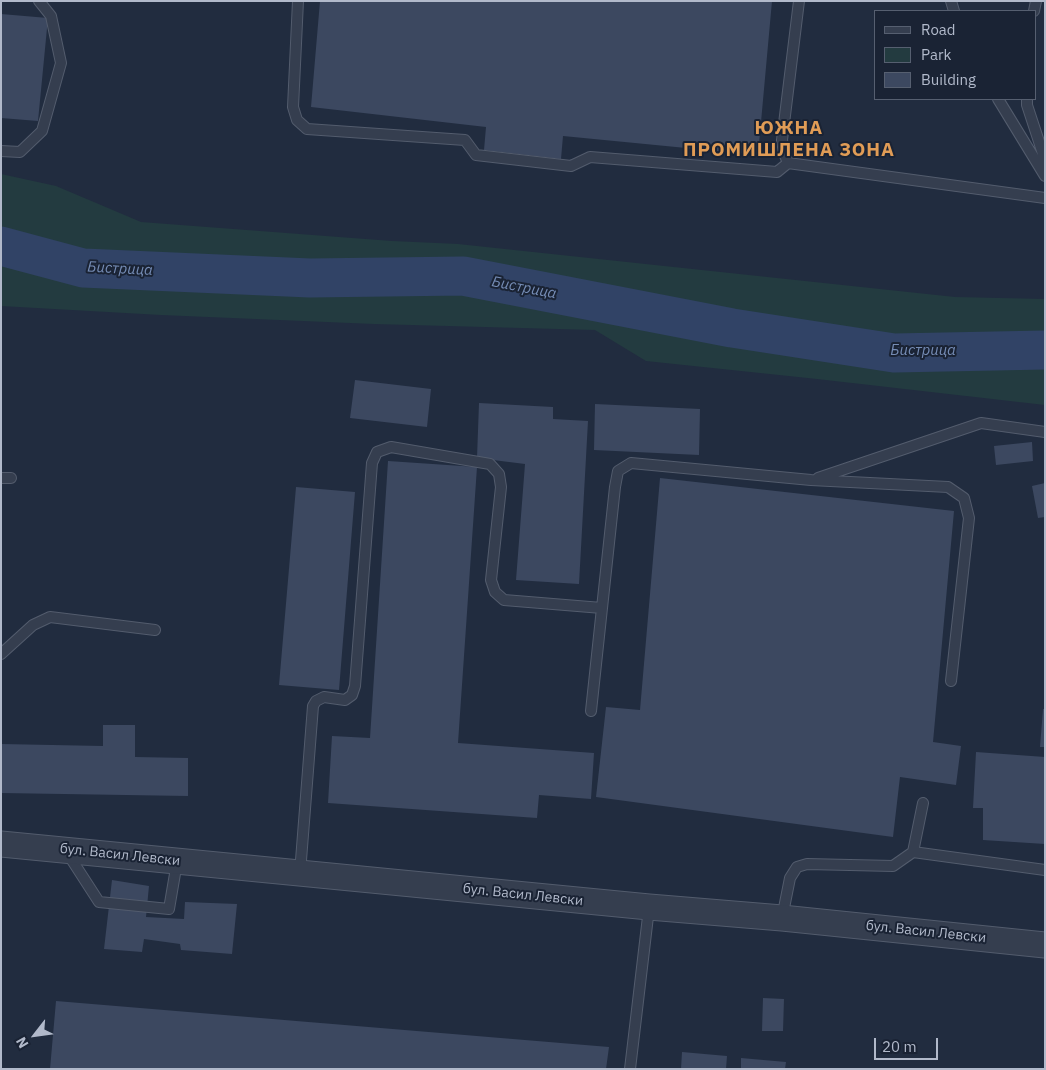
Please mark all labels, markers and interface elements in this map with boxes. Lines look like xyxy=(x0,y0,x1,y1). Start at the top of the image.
legend xyxy=(874,10,1036,100)
text: Road xyxy=(921,20,956,39)
text: Park xyxy=(921,45,951,64)
text: Building xyxy=(921,70,976,89)
district label: ЮЖНА ПРОМИШЛЕНА ЗОНА xyxy=(681,118,897,162)
water label: Бистрица xyxy=(87,258,153,280)
water label: Бистрица xyxy=(490,273,558,303)
water label: Бистрица xyxy=(890,342,956,360)
street label: бул. Васил Левски xyxy=(59,840,181,870)
street label: бул. Васил Левски xyxy=(462,880,584,910)
street label: бул. Васил Левски xyxy=(865,917,987,947)
north arrow xyxy=(10,1010,60,1060)
scale bar xyxy=(876,1028,940,1060)
text: N xyxy=(12,1034,32,1051)
text: 20 m xyxy=(882,1037,917,1056)

